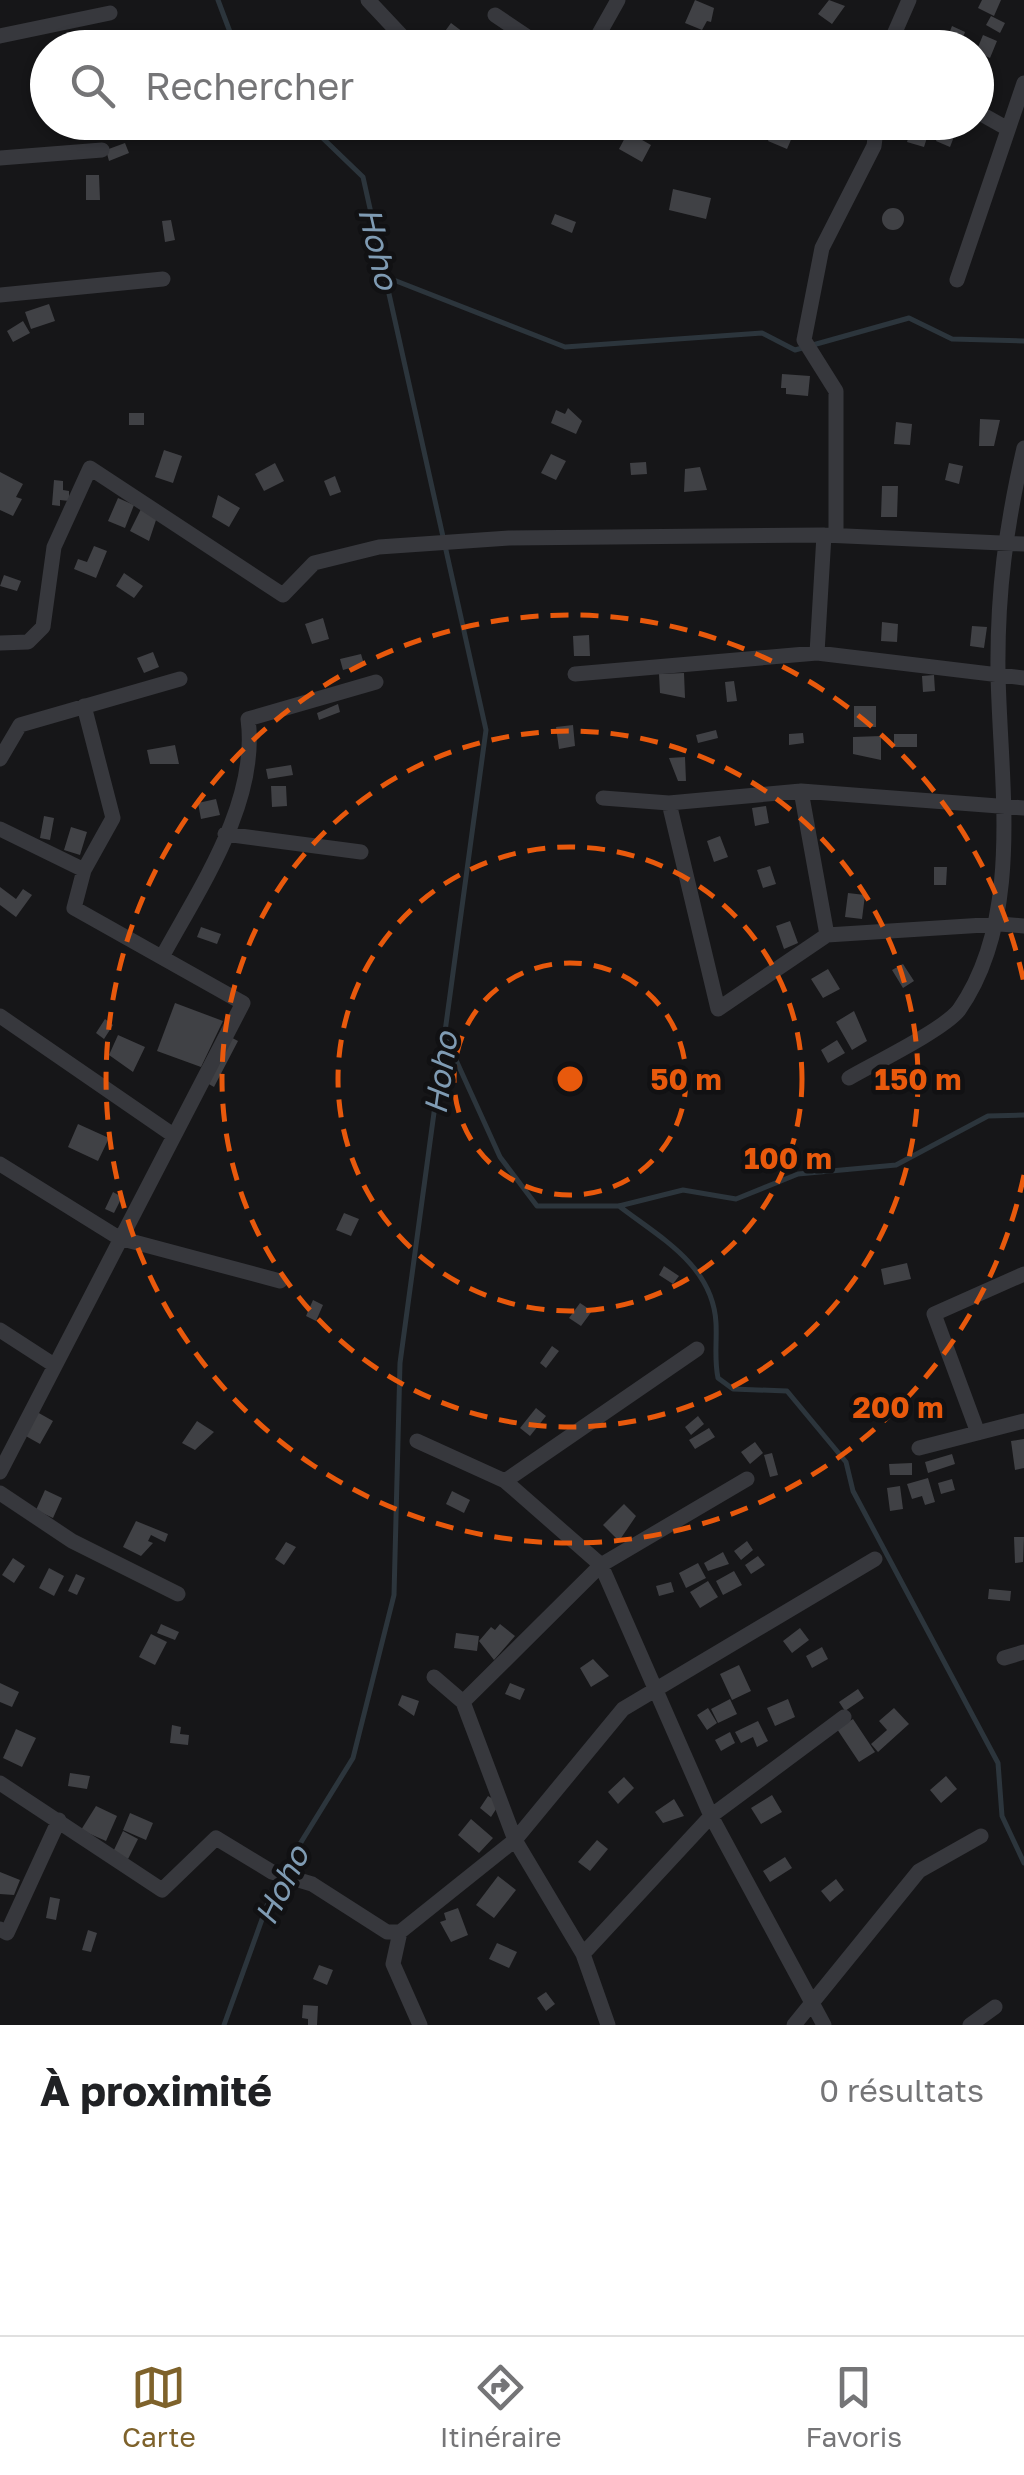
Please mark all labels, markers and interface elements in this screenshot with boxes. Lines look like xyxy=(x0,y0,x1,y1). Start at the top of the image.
search box xyxy=(30,30,994,140)
icon: search xyxy=(65,58,120,113)
text: Rechercher xyxy=(145,63,354,108)
water label: Hoho xyxy=(351,204,407,294)
water label: Hoho xyxy=(415,1028,465,1116)
centre of rings xyxy=(552,1061,588,1097)
text: 50 m xyxy=(650,1061,722,1097)
text: 150 m xyxy=(875,1061,962,1097)
text: 100 m xyxy=(744,1140,832,1176)
text: 200 m xyxy=(852,1389,944,1425)
water label: Hoho xyxy=(246,1838,317,1930)
text: À proximité xyxy=(40,2065,272,2115)
text: 0 résultats xyxy=(819,2071,984,2109)
tab: Carte xyxy=(122,2360,196,2453)
tab: Itinéraire xyxy=(440,2360,562,2453)
tab: Favoris xyxy=(805,2360,902,2453)

